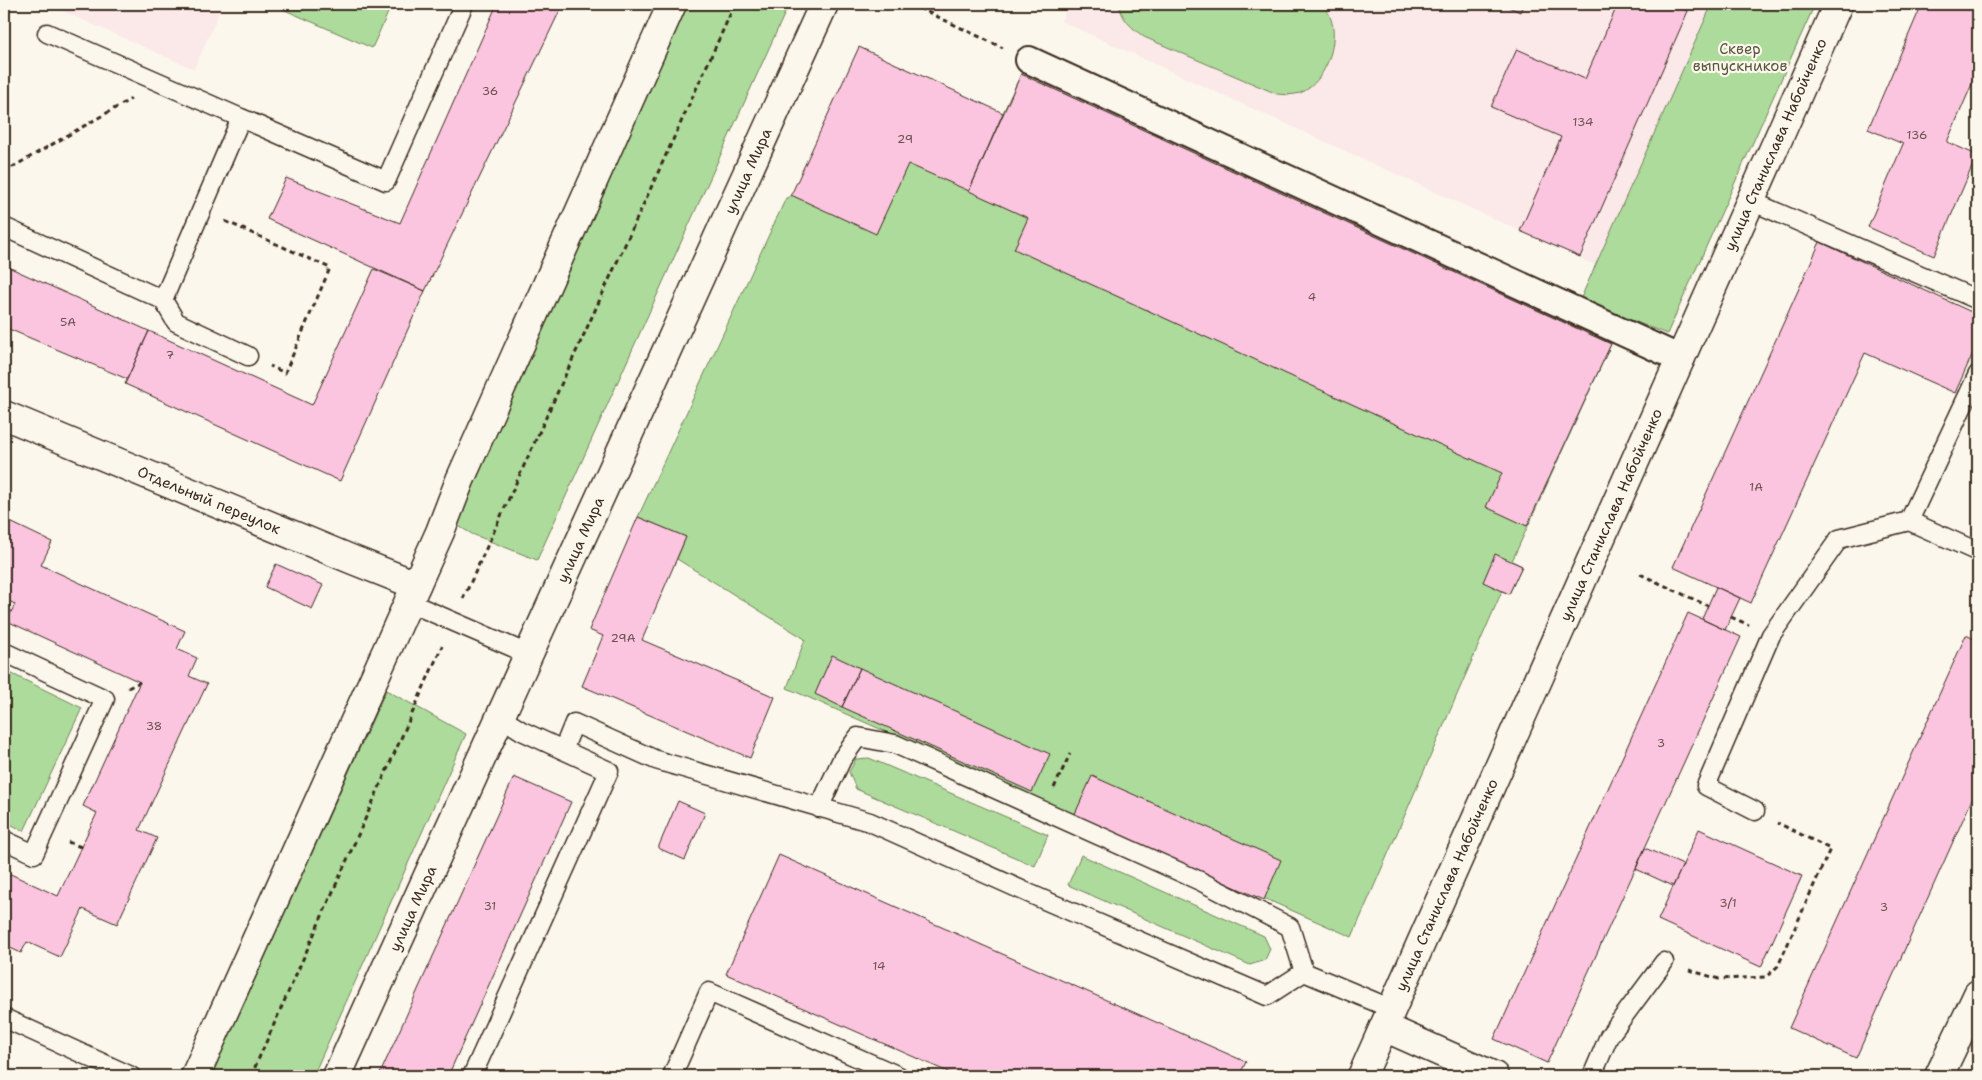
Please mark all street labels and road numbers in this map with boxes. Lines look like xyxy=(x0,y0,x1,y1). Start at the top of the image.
street label: улица Станислава Набойченко xyxy=(1720,35,1831,254)
street label: улица Мира xyxy=(720,124,777,217)
street label: улица Станислава Набойченко xyxy=(1555,405,1667,624)
street label: Отдельный переулок xyxy=(134,462,284,539)
street label: улица Мира xyxy=(552,493,609,586)
street label: улица Станислава Набойченко xyxy=(1391,775,1503,994)
street label: улица Мира xyxy=(385,862,442,955)

